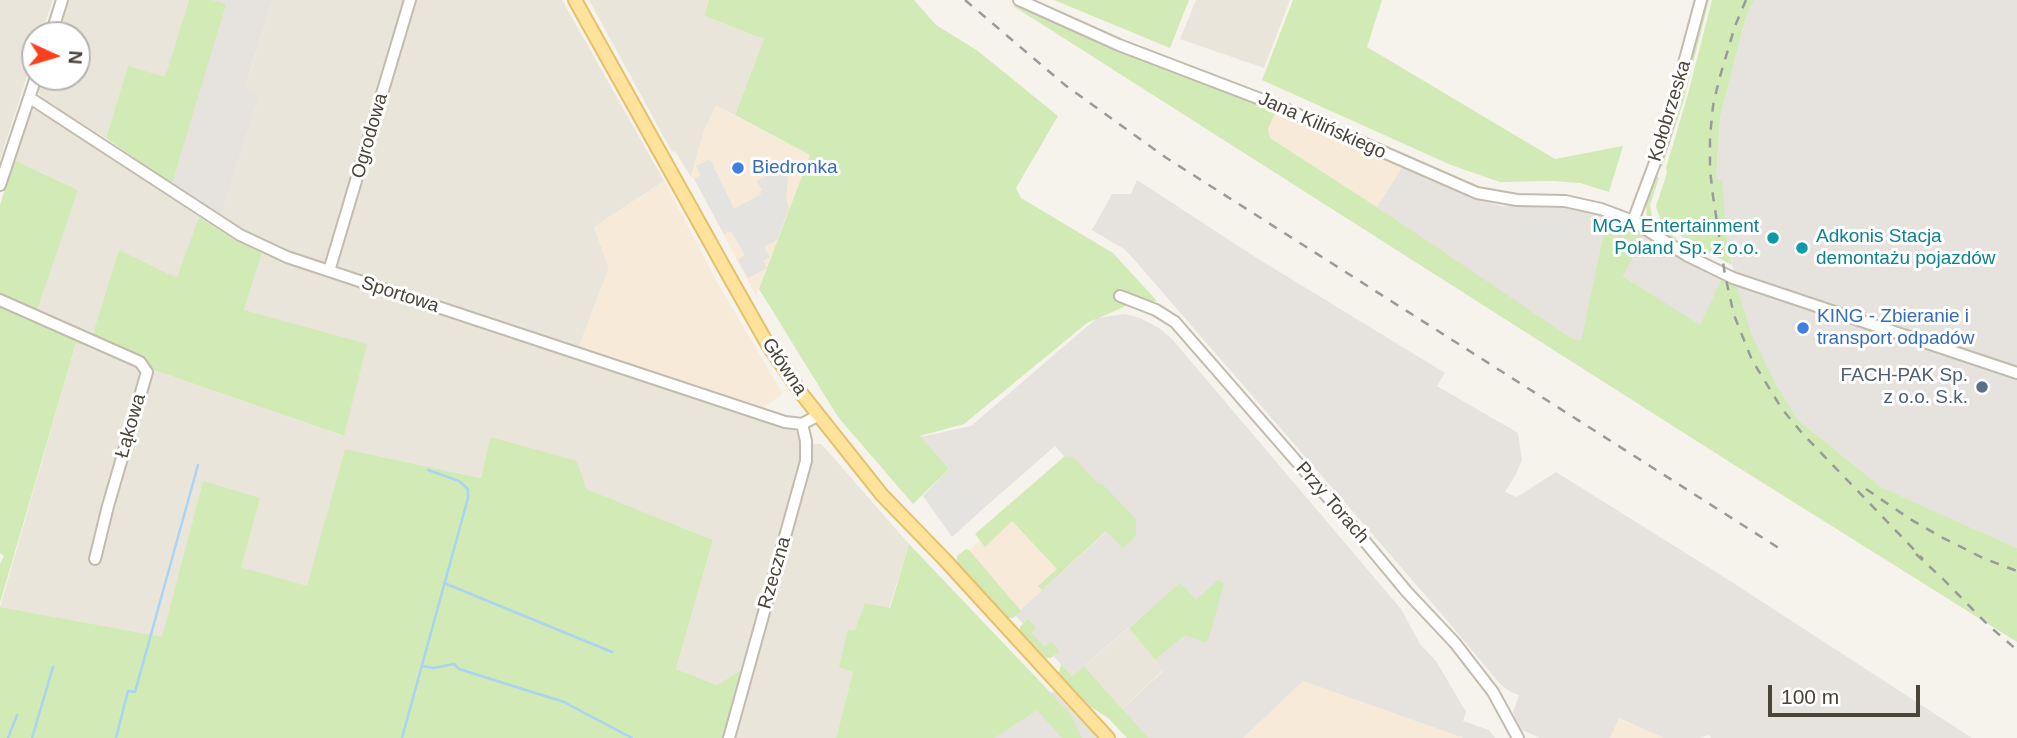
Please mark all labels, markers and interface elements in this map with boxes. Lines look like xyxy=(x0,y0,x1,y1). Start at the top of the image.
north arrow xyxy=(21,21,91,91)
text: N xyxy=(64,50,86,65)
street label: Kołobrzeska xyxy=(1644,58,1696,164)
street label: Jana Kilińskiego xyxy=(1255,88,1389,164)
street label: Ogrodowa xyxy=(347,91,393,181)
place label: Biedronka xyxy=(752,157,838,179)
marker: Biedronka xyxy=(730,160,746,176)
place label: MGA Entertainment Poland Sp. z o.o. xyxy=(1592,216,1759,260)
place label: Adkonis Stacja demontażu pojazdów xyxy=(1816,226,1996,270)
marker: MGA Entertainment Poland Sp. z o.o. xyxy=(1765,230,1781,246)
marker: Adkonis Stacja demontażu pojazdów xyxy=(1794,240,1810,256)
street label: Sportowa xyxy=(358,272,442,318)
place label: KING - Zbieranie i transport odpadów xyxy=(1817,306,1974,350)
marker: KING - Zbieranie i transport odpadów xyxy=(1795,320,1811,336)
street label: Główna xyxy=(757,334,811,400)
place label: FACH-PAK Sp. z o.o. S.k. xyxy=(1841,365,1968,409)
marker: FACH-PAK Sp. z o.o. S.k. xyxy=(1974,379,1990,395)
street label: Łąkowa xyxy=(111,391,151,461)
street label: Przy Torach xyxy=(1290,458,1374,548)
street label: Rzeczna xyxy=(754,534,796,612)
scale bar xyxy=(1772,672,1924,716)
text: 100 m xyxy=(1781,685,1839,708)

